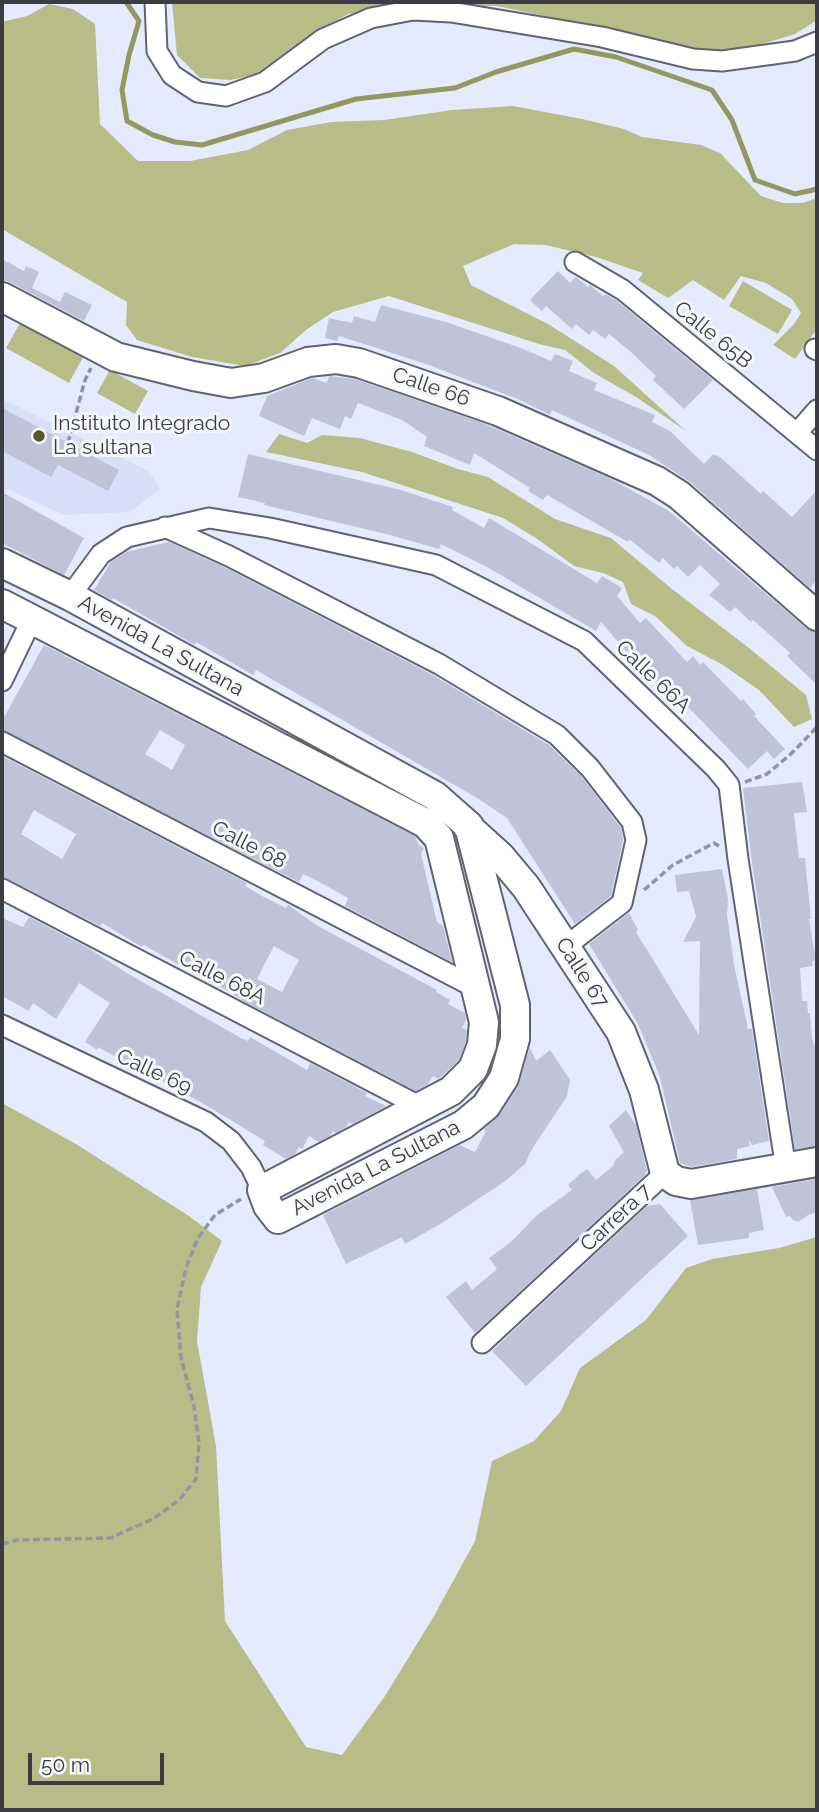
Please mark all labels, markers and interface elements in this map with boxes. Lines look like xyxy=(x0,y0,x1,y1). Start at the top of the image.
street label: Calle 65B xyxy=(669,296,757,374)
street label: Calle 66 xyxy=(389,362,473,412)
place label: Instituto Integrado La sultana xyxy=(53,411,230,461)
marker: Instituto Integrado La sultana xyxy=(31,428,47,444)
street label: Avenida La Sultana xyxy=(74,590,248,702)
street label: Calle 66A xyxy=(610,635,696,719)
street label: Calle 68 xyxy=(208,816,290,874)
street label: Calle 67 xyxy=(550,933,614,1013)
street label: Calle 68A xyxy=(174,945,270,1011)
street label: Calle 69 xyxy=(112,1044,196,1100)
street label: Avenida La Sultana xyxy=(288,1115,464,1221)
street label: Carrera 7 xyxy=(575,1179,657,1257)
scale bar xyxy=(32,1738,168,1782)
text: 50 m xyxy=(41,1752,90,1777)

